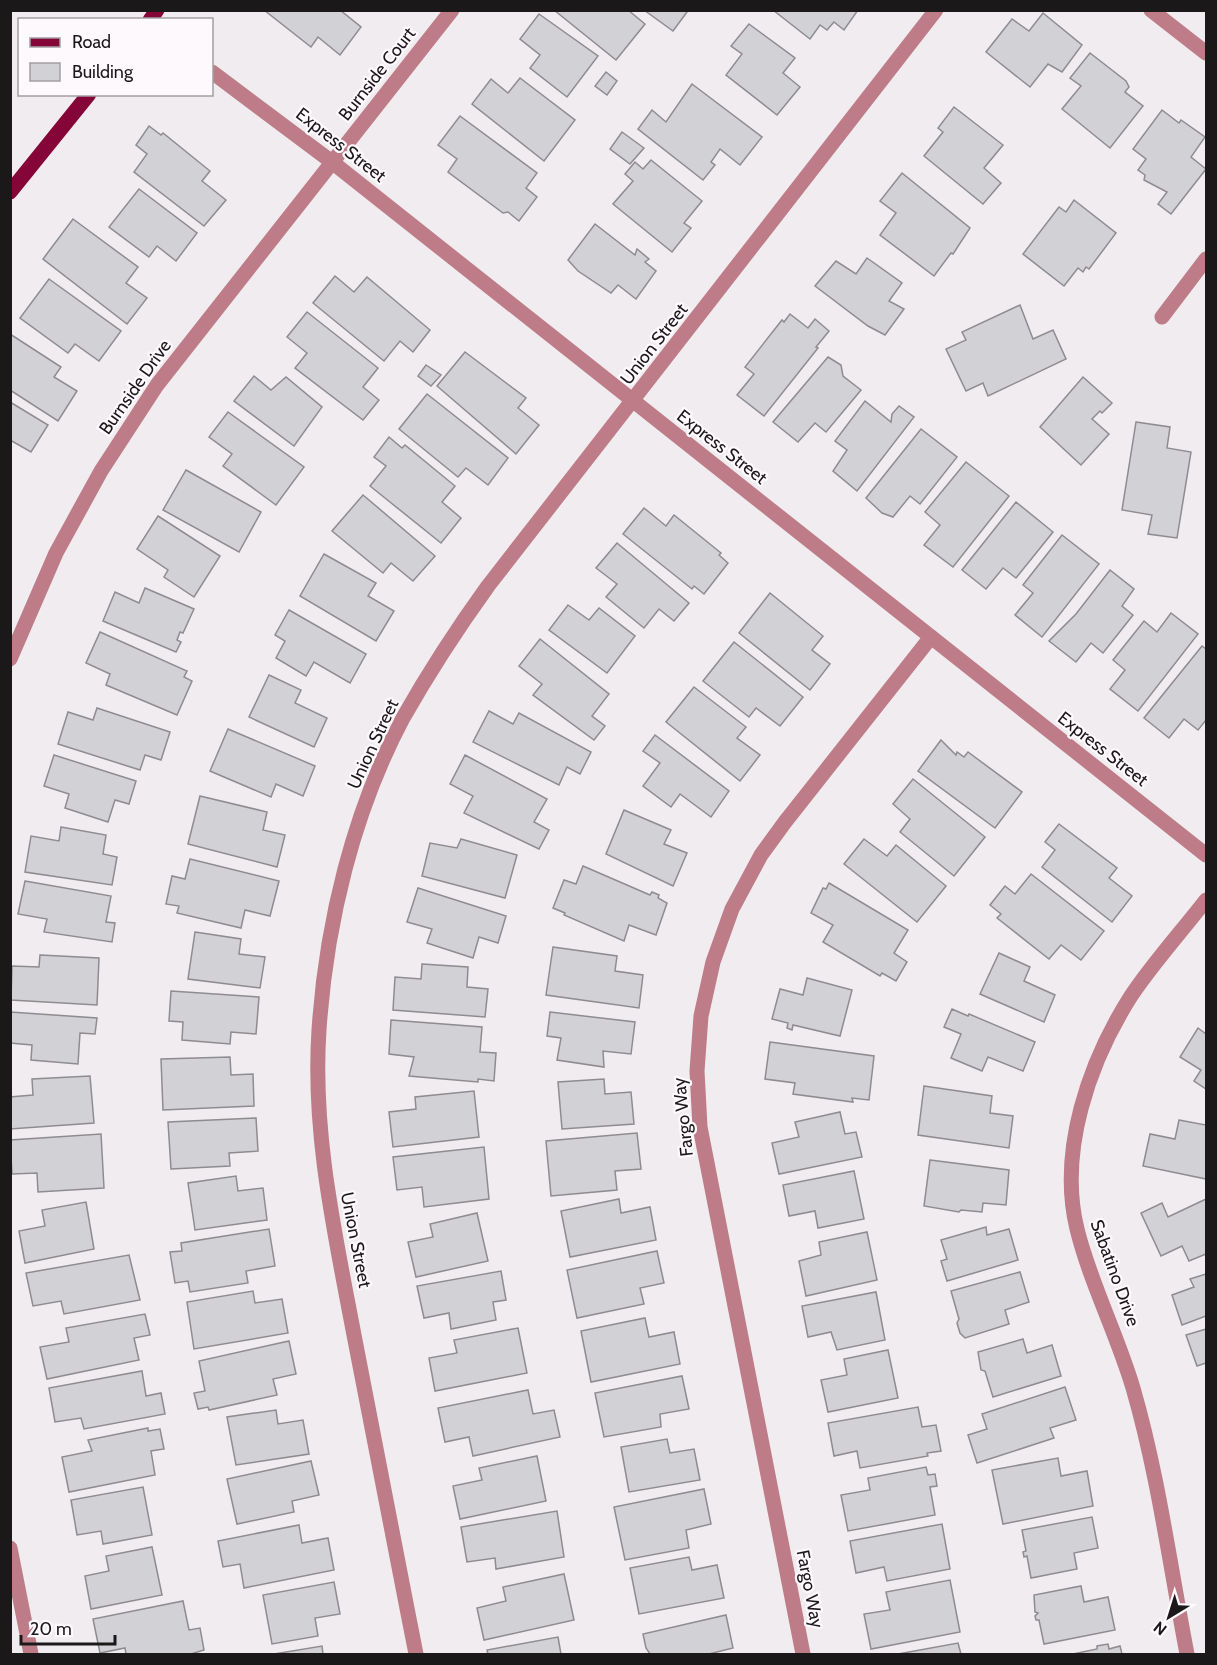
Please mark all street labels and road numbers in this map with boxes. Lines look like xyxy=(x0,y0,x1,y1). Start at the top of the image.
street label: Burnside Court xyxy=(334,23,420,125)
street label: Express Street xyxy=(292,103,390,187)
street label: Union Street xyxy=(616,299,692,389)
street label: Burnside Drive xyxy=(94,335,176,439)
street label: Express Street xyxy=(673,405,771,489)
street label: Union Street xyxy=(343,695,403,793)
street label: Express Street xyxy=(1054,707,1152,791)
street label: Fargo Way xyxy=(668,1076,698,1158)
street label: Union Street xyxy=(336,1190,376,1290)
street label: Sabatino Drive xyxy=(1086,1217,1144,1329)
street label: Fargo Way xyxy=(792,1548,828,1630)

